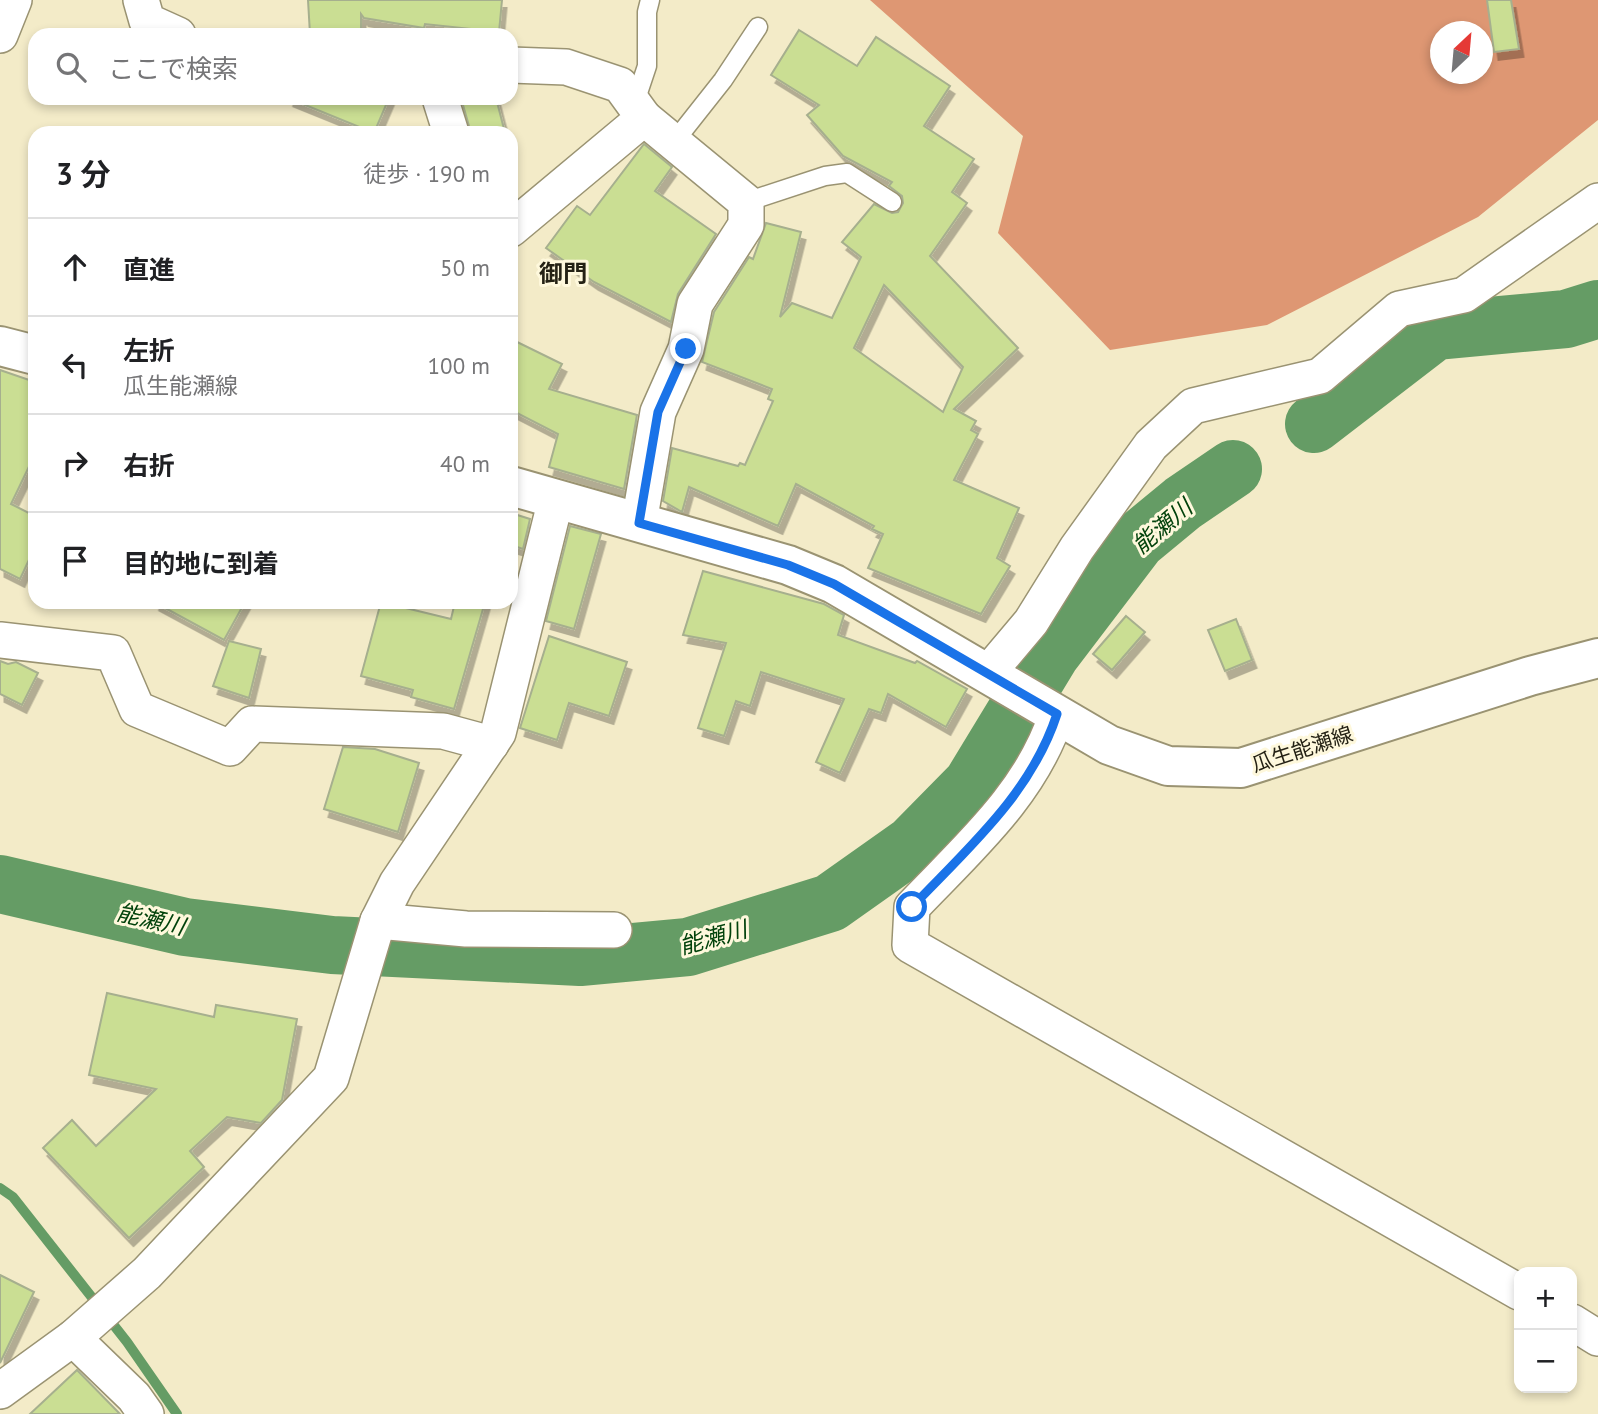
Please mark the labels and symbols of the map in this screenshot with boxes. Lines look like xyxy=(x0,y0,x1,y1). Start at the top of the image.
north arrow xyxy=(1430,21,1493,84)
district label: 御門 xyxy=(539,258,587,289)
route end xyxy=(670,333,701,364)
water label: 能瀬川 xyxy=(1126,491,1200,559)
street label: 瓜生能瀬線 xyxy=(1248,720,1356,778)
route start xyxy=(896,891,927,922)
water label: 能瀬川 xyxy=(114,897,191,942)
water label: 能瀬川 xyxy=(676,913,753,960)

